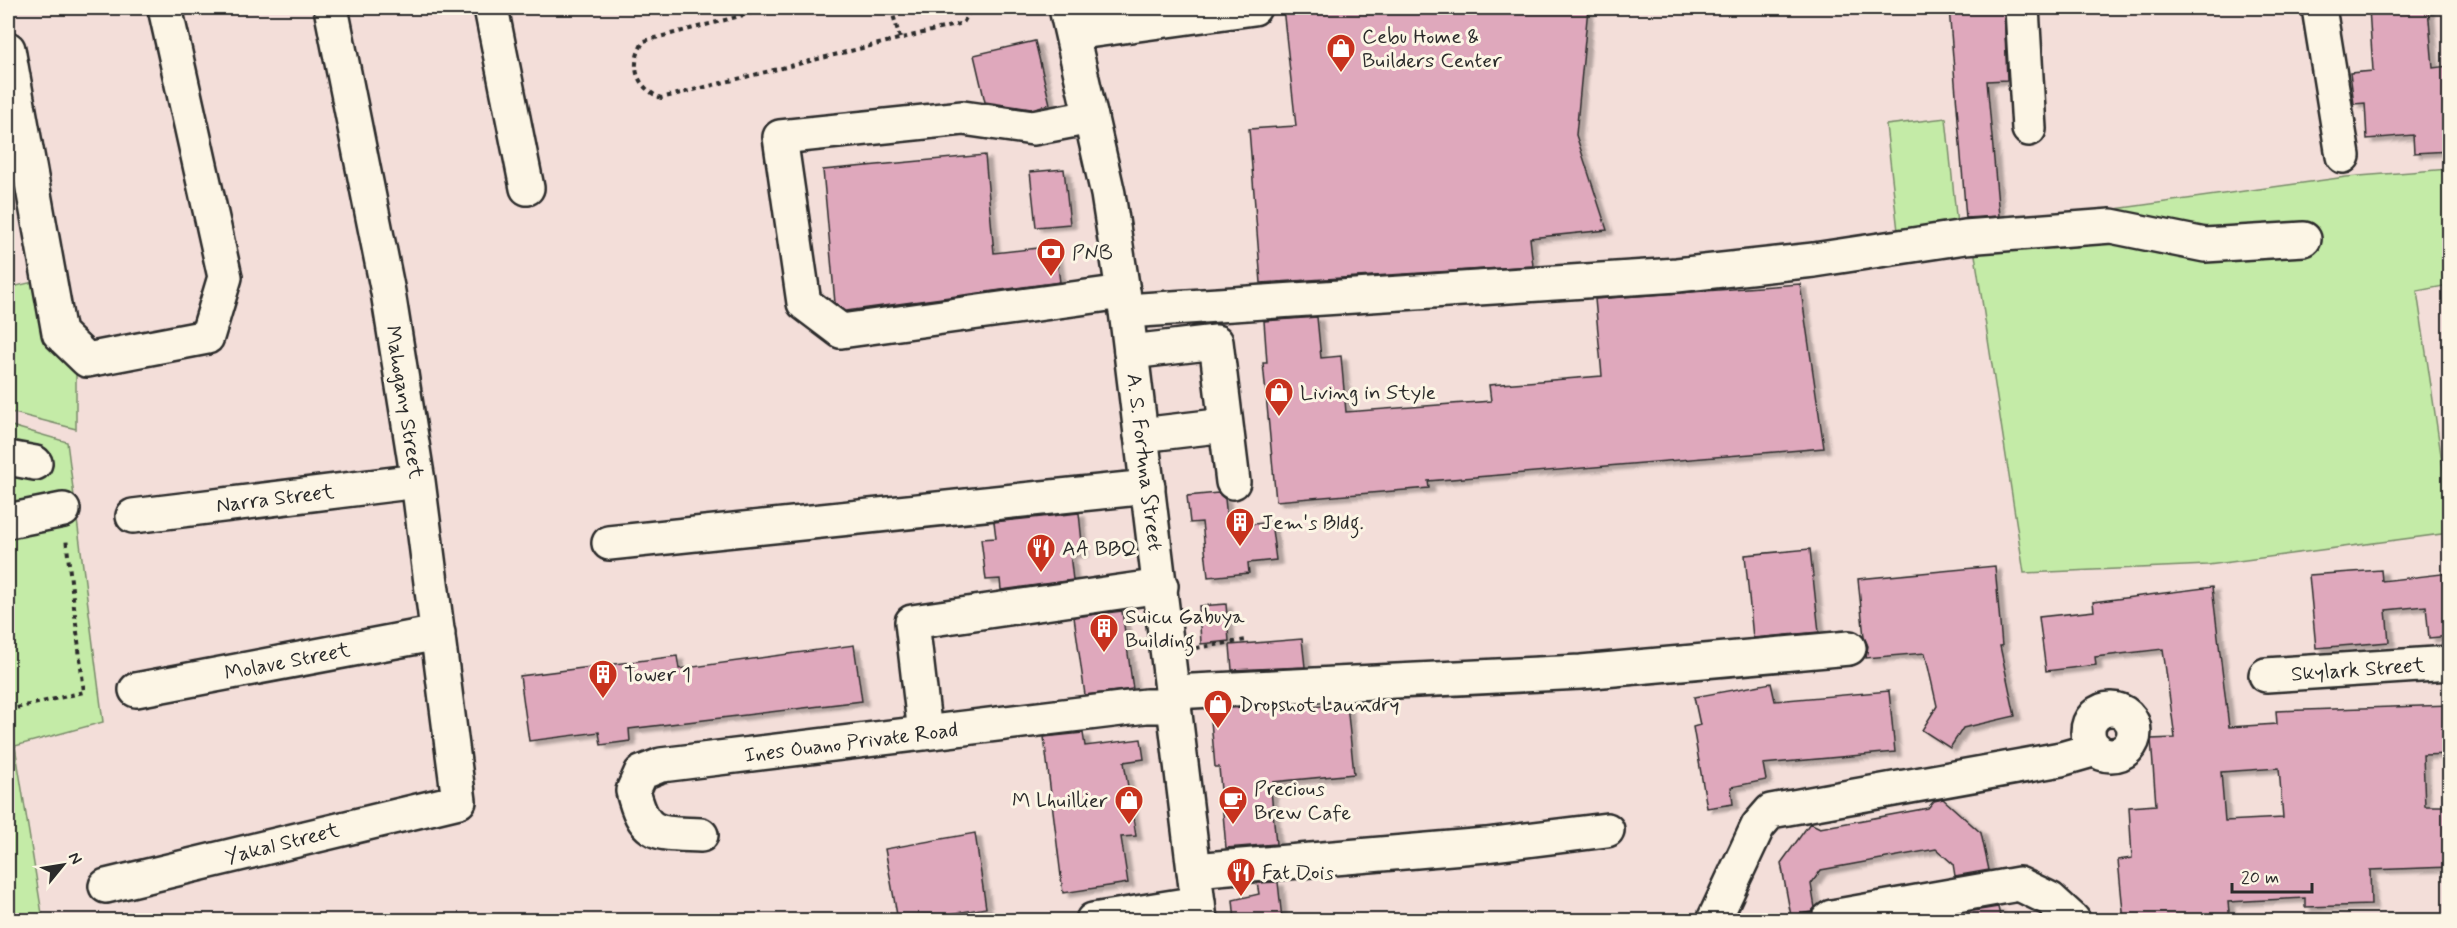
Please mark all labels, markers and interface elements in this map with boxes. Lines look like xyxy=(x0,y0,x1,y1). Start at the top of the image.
place label: Cebu Home & Builders Center xyxy=(1362,23,1502,75)
shop icon: Cebu Home & Builders Center xyxy=(1325,32,1357,74)
bank icon: PNB xyxy=(1035,236,1067,278)
place label: PNB xyxy=(1072,239,1113,267)
street label: Mahogany Street xyxy=(378,324,430,481)
street label: A. S. Fortuna Street xyxy=(1119,372,1169,553)
shop icon: Living in Style xyxy=(1263,376,1295,418)
place label: Living in Style xyxy=(1300,379,1436,407)
street label: Narra Street xyxy=(214,478,336,520)
building icon: Jem's Bldg. xyxy=(1224,506,1256,548)
place label: Jem's Bldg. xyxy=(1261,509,1364,539)
restaurant icon: AA BBQ xyxy=(1025,532,1057,574)
place label: AA BBQ xyxy=(1062,535,1138,563)
place label: Suicu Gabuya Building xyxy=(1125,603,1245,657)
building icon: Suicu Gabuya Building xyxy=(1088,612,1120,654)
street label: Molave Street xyxy=(222,636,353,688)
street label: Skylark Street xyxy=(2290,651,2427,689)
building icon: Tower 1 xyxy=(587,658,619,700)
place label: Tower 1 xyxy=(624,661,691,689)
shop icon: Dropshot Laundry xyxy=(1202,688,1234,730)
place label: Dropshot Laundry xyxy=(1239,691,1399,719)
street label: Ines Ouano Private Road xyxy=(743,716,960,770)
place label: Precious Brew Cafe xyxy=(1254,775,1351,827)
shop icon: M Lhuillier xyxy=(1113,784,1145,826)
cafe icon: Precious Brew Cafe xyxy=(1217,784,1249,826)
place label: M Lhuillier xyxy=(1012,787,1108,815)
street label: Yakal Street xyxy=(222,816,343,872)
north arrow xyxy=(33,835,93,895)
text: N xyxy=(63,848,86,868)
restaurant icon: Fat Dois xyxy=(1225,856,1257,898)
scale bar xyxy=(2232,856,2312,894)
place label: Fat Dois xyxy=(1262,859,1334,887)
text: 20 m xyxy=(2241,866,2279,890)

